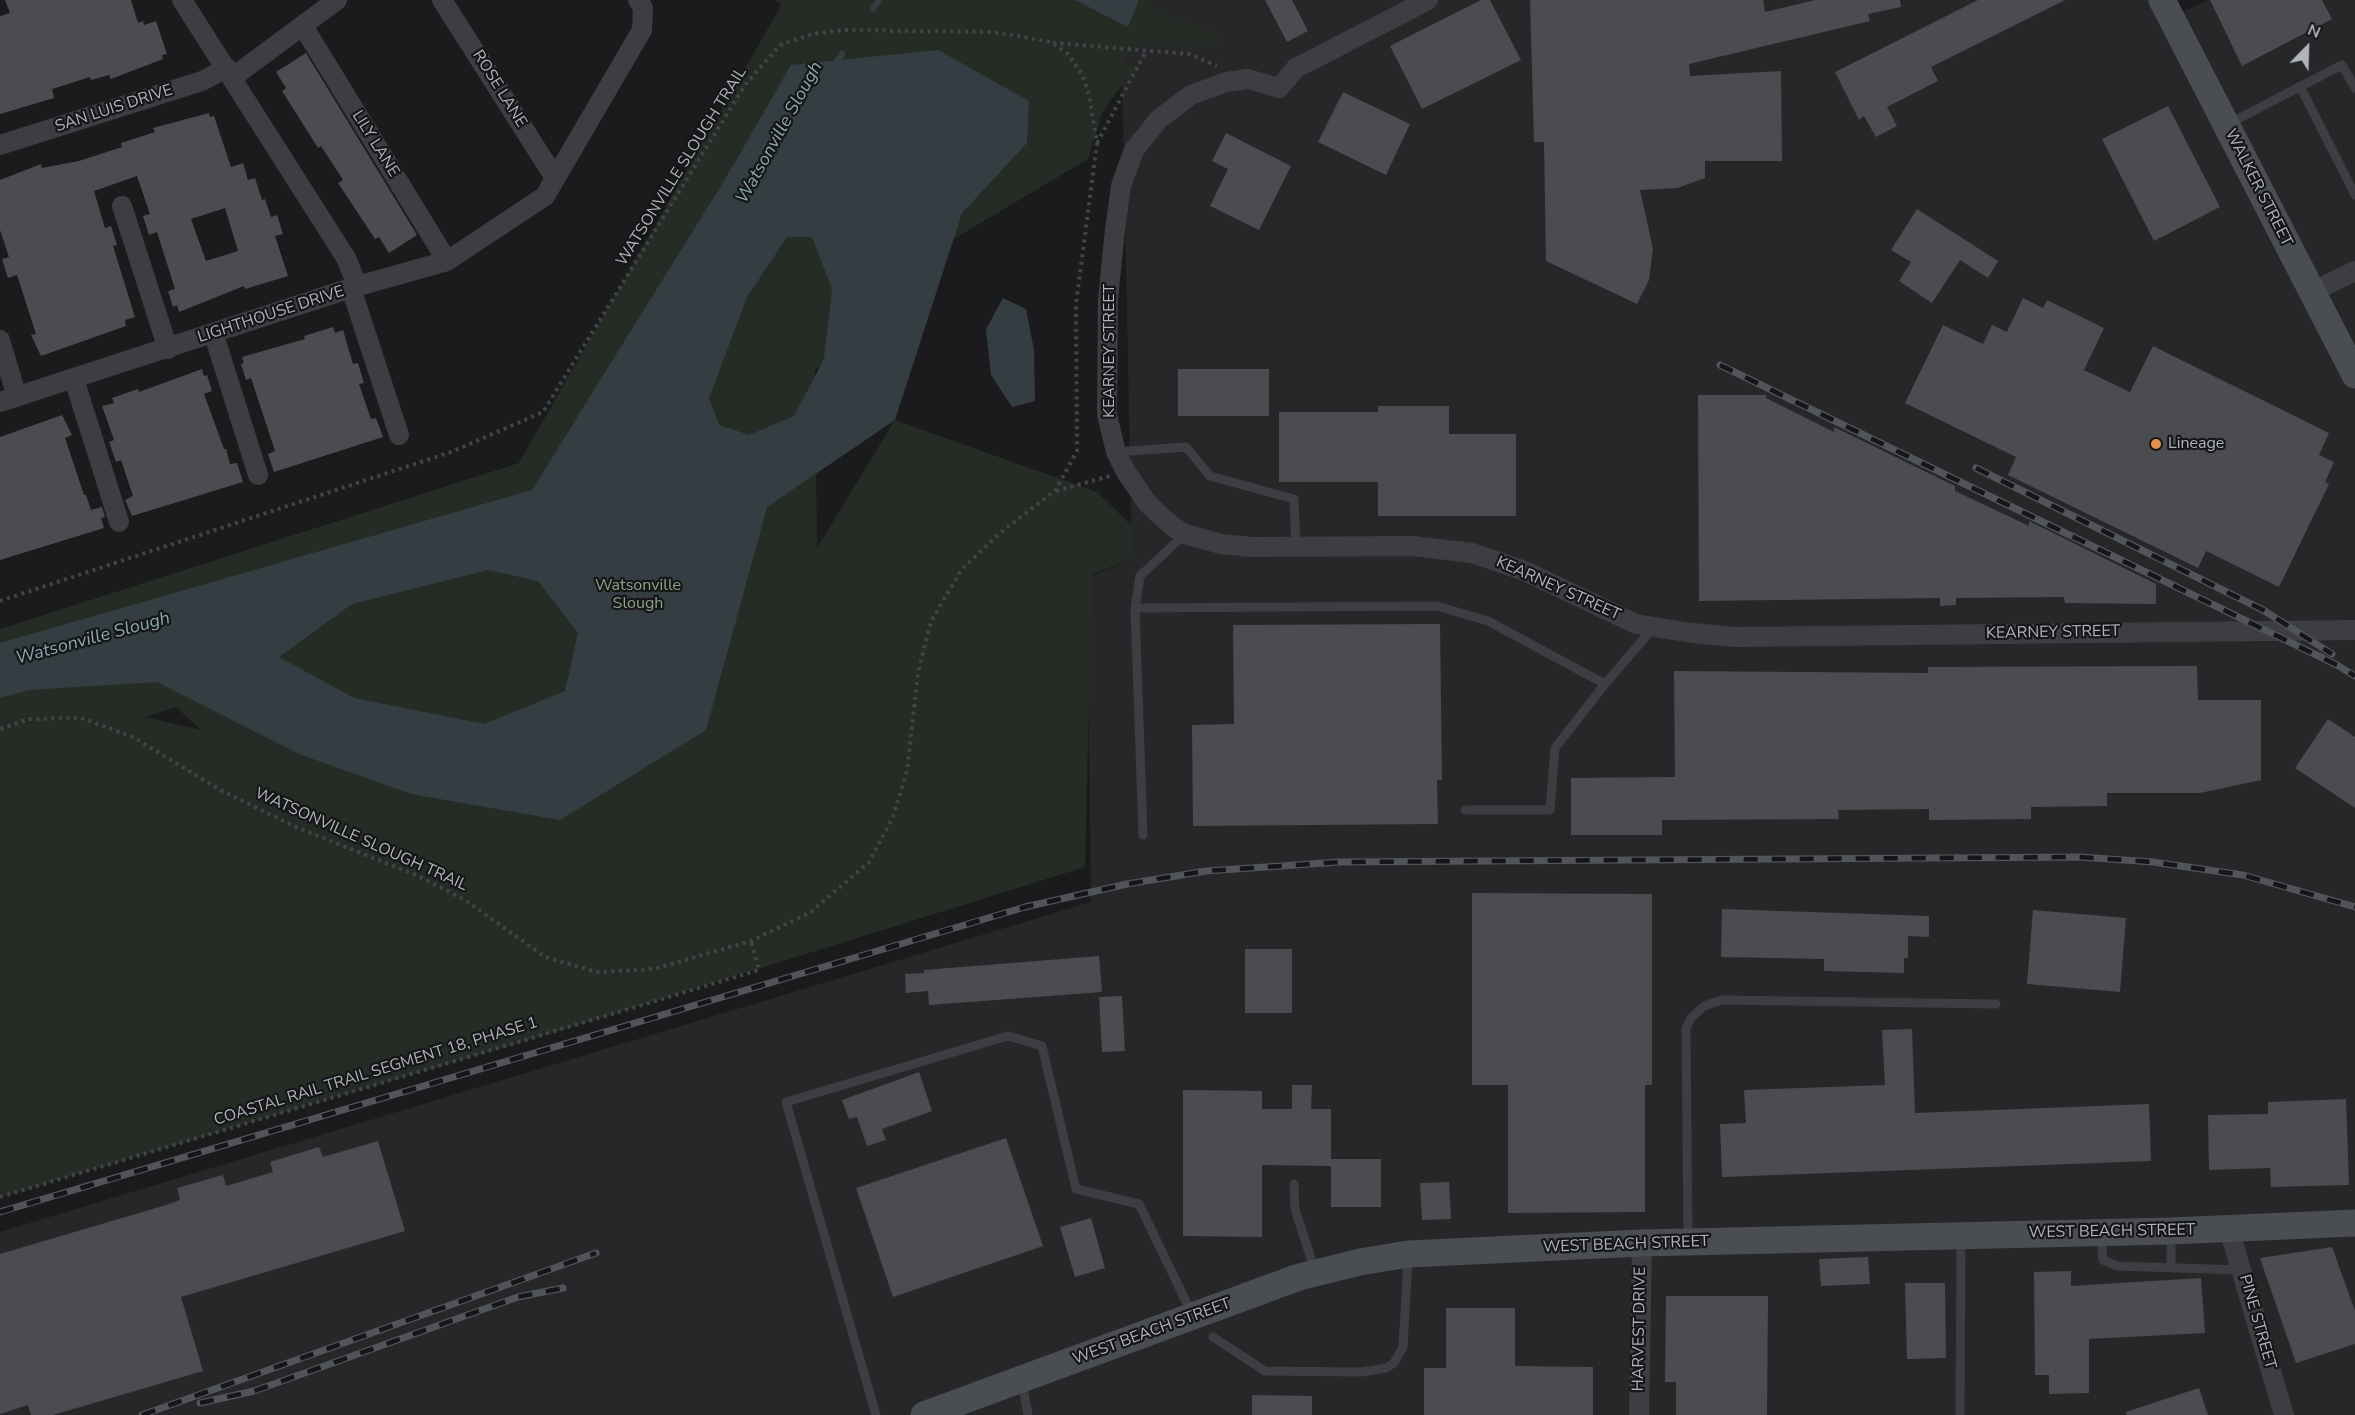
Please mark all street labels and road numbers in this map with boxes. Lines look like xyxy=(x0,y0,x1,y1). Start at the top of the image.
street label: ROSE LANE xyxy=(468,47,530,131)
street label: WATSONVILLE SLOUGH TRAIL xyxy=(613,64,751,270)
street label: SAN LUIS DRIVE xyxy=(53,81,175,137)
street label: LILY LANE xyxy=(347,107,403,181)
street label: WALKER STREET xyxy=(2220,126,2296,250)
street label: LIGHTHOUSE DRIVE xyxy=(195,282,347,348)
street label: KEARNEY STREET xyxy=(1100,284,1120,418)
street label: KEARNEY STREET xyxy=(1493,553,1623,625)
street label: KEARNEY STREET xyxy=(1986,622,2120,644)
street label: WATSONVILLE SLOUGH TRAIL xyxy=(252,784,470,896)
street label: COASTAL RAIL TRAIL SEGMENT 18, PHASE 1 xyxy=(212,1014,540,1130)
street label: WEST BEACH STREET xyxy=(2029,1221,2195,1243)
street label: WEST BEACH STREET xyxy=(1542,1232,1710,1258)
street label: HARVEST DRIVE xyxy=(1629,1266,1651,1392)
street label: PINE STREET xyxy=(2234,1272,2280,1372)
street label: WEST BEACH STREET xyxy=(1070,1294,1234,1370)

